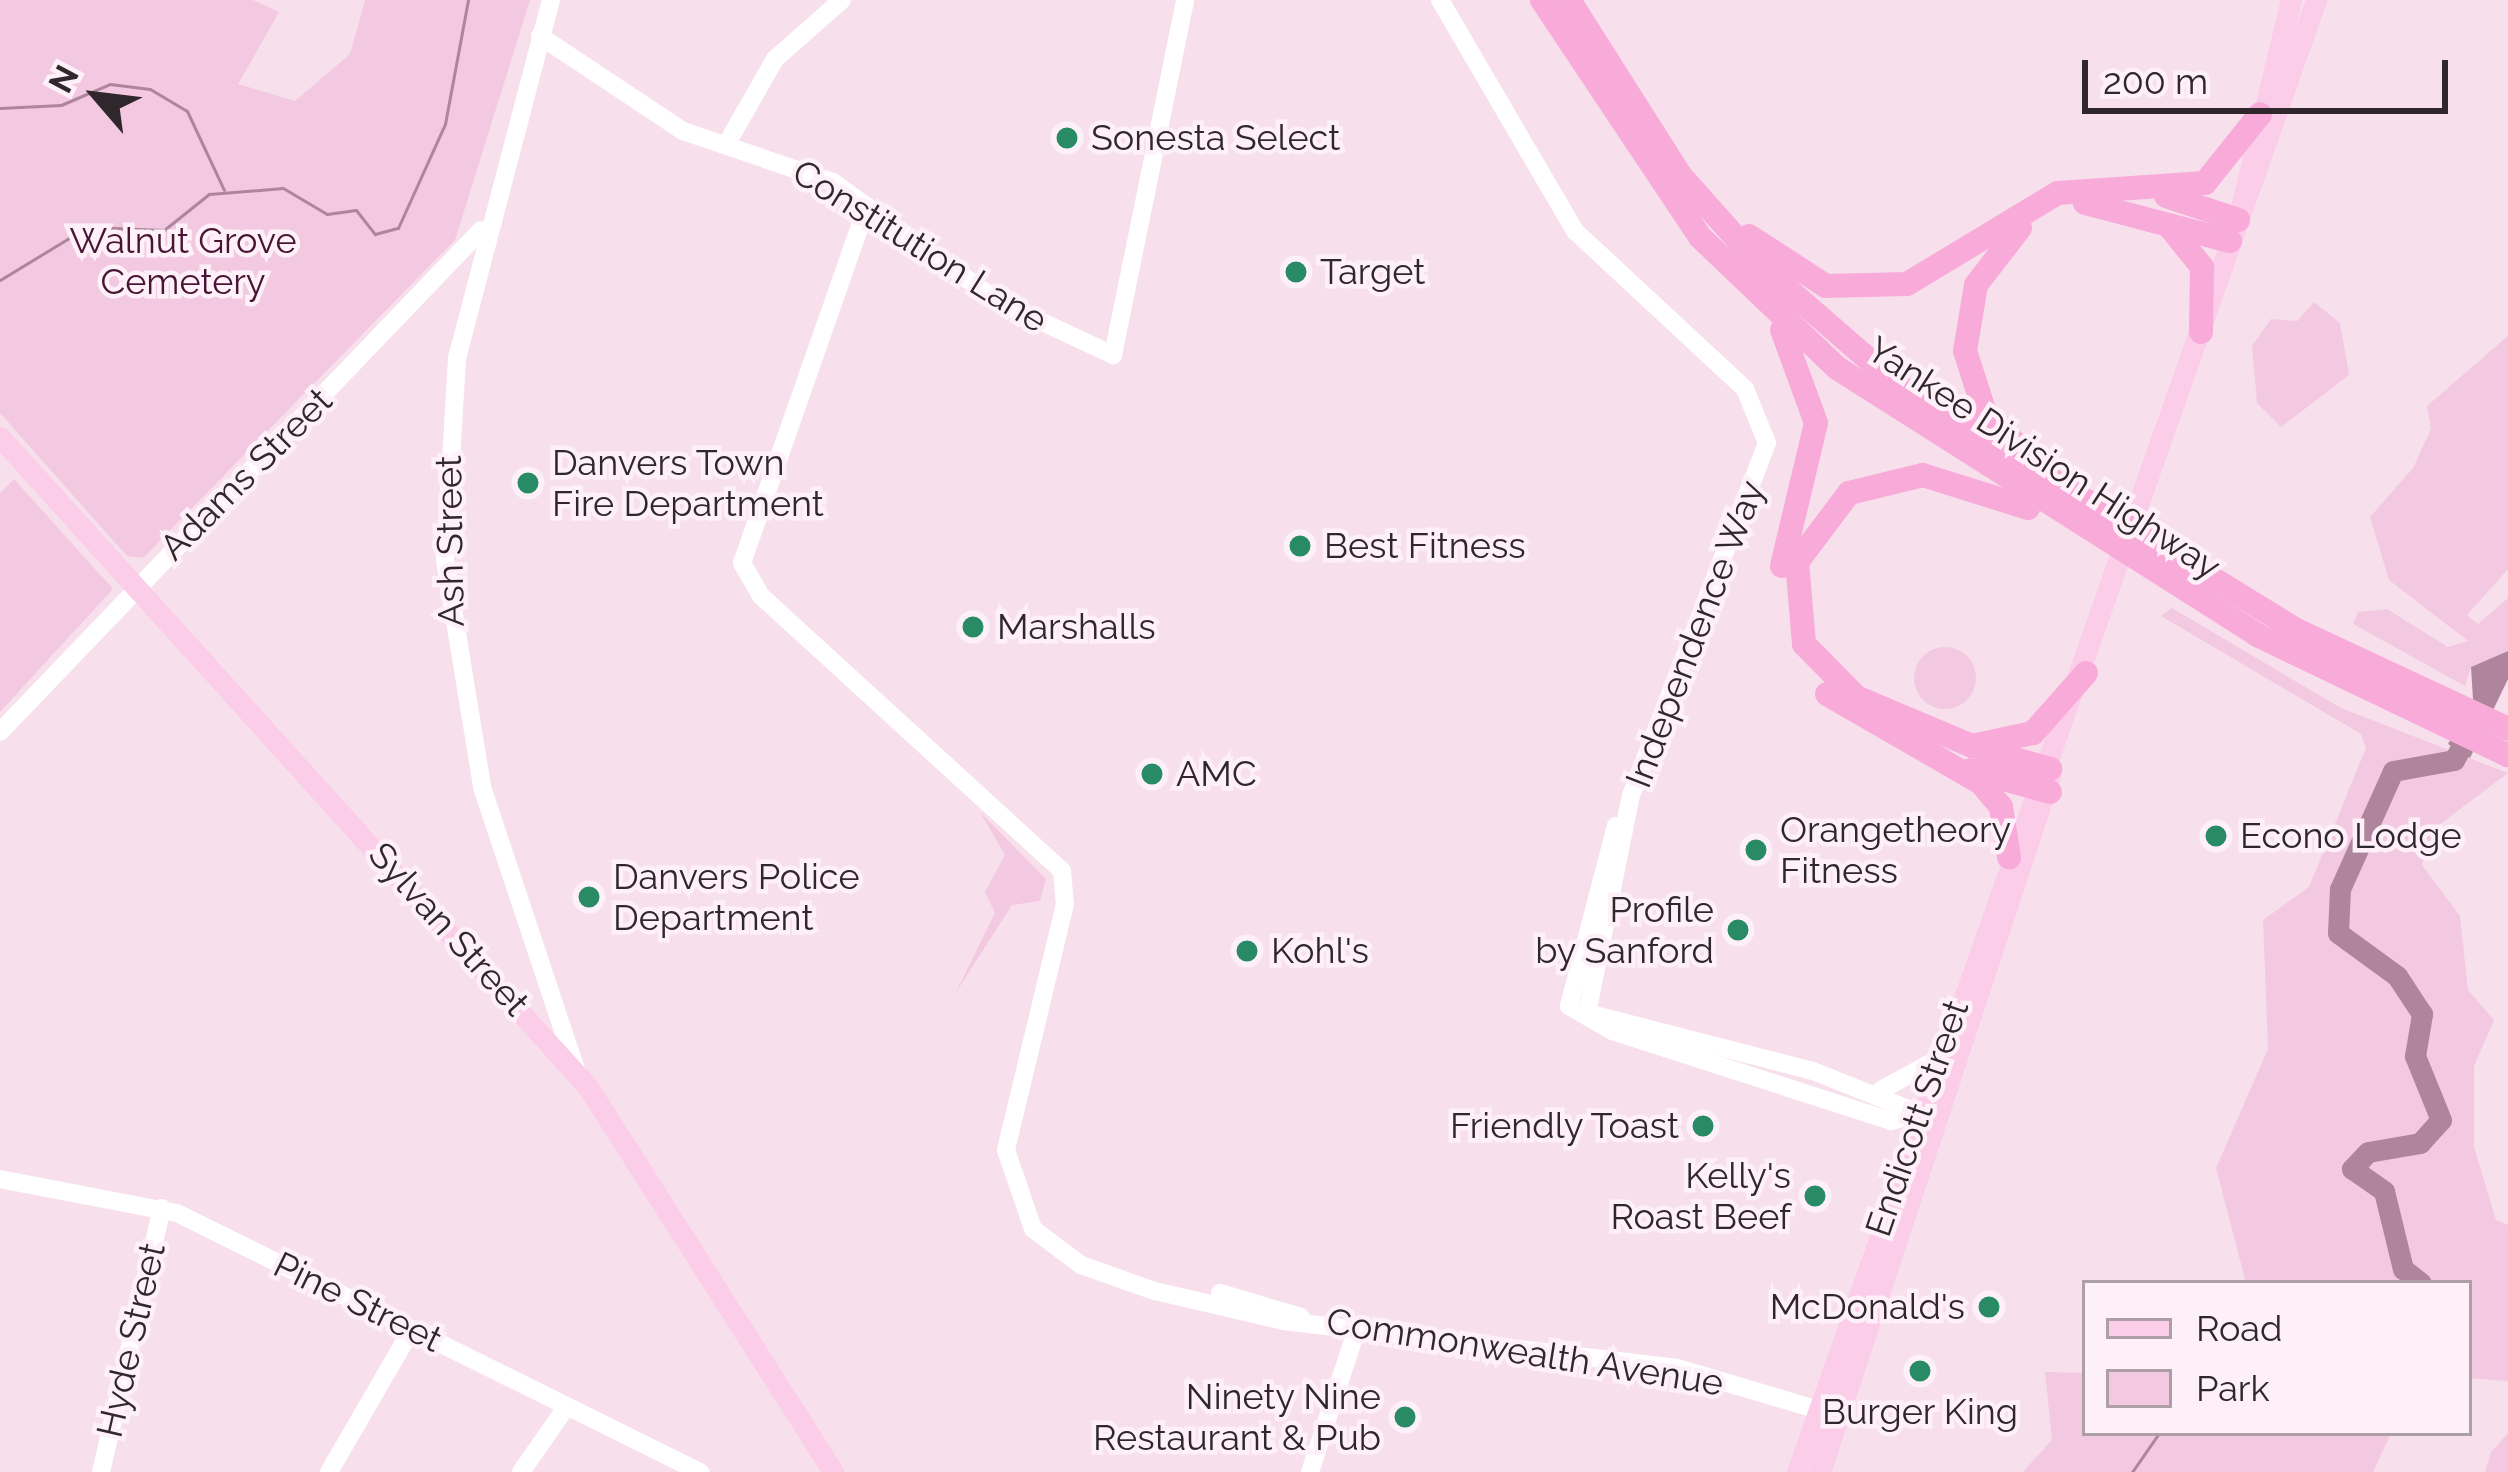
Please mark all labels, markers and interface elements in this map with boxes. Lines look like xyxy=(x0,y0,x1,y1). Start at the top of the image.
north arrow xyxy=(36,36,156,156)
scale bar xyxy=(2088,36,2454,110)
text: N xyxy=(41,59,87,99)
text: 200 m xyxy=(2103,60,2208,102)
place label: Sonesta Select xyxy=(1091,116,1340,160)
marker: Sonesta Select xyxy=(1054,125,1080,151)
street label: Constitution Lane xyxy=(785,150,1055,342)
park label: Walnut Grove Cemetery xyxy=(69,218,297,303)
place label: Target xyxy=(1320,250,1425,294)
marker: Target xyxy=(1283,259,1309,285)
street label: Yankee Division Highway xyxy=(1859,328,2229,588)
street label: Adams Street xyxy=(151,379,341,569)
place label: Danvers Town Fire Department xyxy=(552,440,824,525)
street label: Ash Street xyxy=(427,455,473,627)
marker: Danvers Town Fire Department xyxy=(515,470,541,496)
street label: Independence Way xyxy=(1616,474,1774,794)
place label: Best Fitness xyxy=(1324,524,1526,568)
marker: Best Fitness xyxy=(1287,533,1313,559)
place label: Marshalls xyxy=(997,605,1156,649)
marker: Marshalls xyxy=(960,614,986,640)
place label: AMC xyxy=(1176,752,1257,796)
marker: AMC xyxy=(1139,761,1165,787)
place label: Orangetheory Fitness xyxy=(1780,807,2011,892)
place label: Econo Lodge xyxy=(2240,814,2462,858)
marker: Econo Lodge xyxy=(2203,823,2229,849)
street label: Sylvan Street xyxy=(360,833,538,1025)
marker: Orangetheory Fitness xyxy=(1743,837,1769,863)
place label: Danvers Police Department xyxy=(613,854,860,939)
marker: Danvers Police Department xyxy=(576,884,602,910)
place label: Profile by Sanford xyxy=(1534,887,1714,972)
marker: Profile by Sanford xyxy=(1725,917,1751,943)
place label: Kohl's xyxy=(1271,929,1369,973)
marker: Kohl's xyxy=(1234,938,1260,964)
street label: Endicott Street xyxy=(1856,994,1978,1242)
place label: Friendly Toast xyxy=(1448,1104,1679,1148)
marker: Friendly Toast xyxy=(1690,1113,1716,1139)
place label: Kelly's Roast Beef xyxy=(1611,1153,1791,1238)
marker: Kelly's Roast Beef xyxy=(1802,1183,1828,1209)
street label: Hyde Street xyxy=(88,1239,174,1441)
street label: Pine Street xyxy=(267,1243,449,1361)
legend xyxy=(2082,1280,2472,1436)
place label: McDonald's xyxy=(1770,1285,1965,1329)
marker: McDonald's xyxy=(1976,1294,2002,1320)
street label: Commonwealth Avenue xyxy=(1323,1299,1727,1405)
text: Road xyxy=(2196,1307,2282,1349)
marker: Burger King xyxy=(1907,1358,1933,1384)
text: Park xyxy=(2196,1367,2270,1409)
place label: Ninety Nine Restaurant & Pub xyxy=(1093,1374,1381,1459)
place label: Burger King xyxy=(1822,1390,2018,1434)
marker: Ninety Nine Restaurant & Pub xyxy=(1392,1404,1418,1430)

